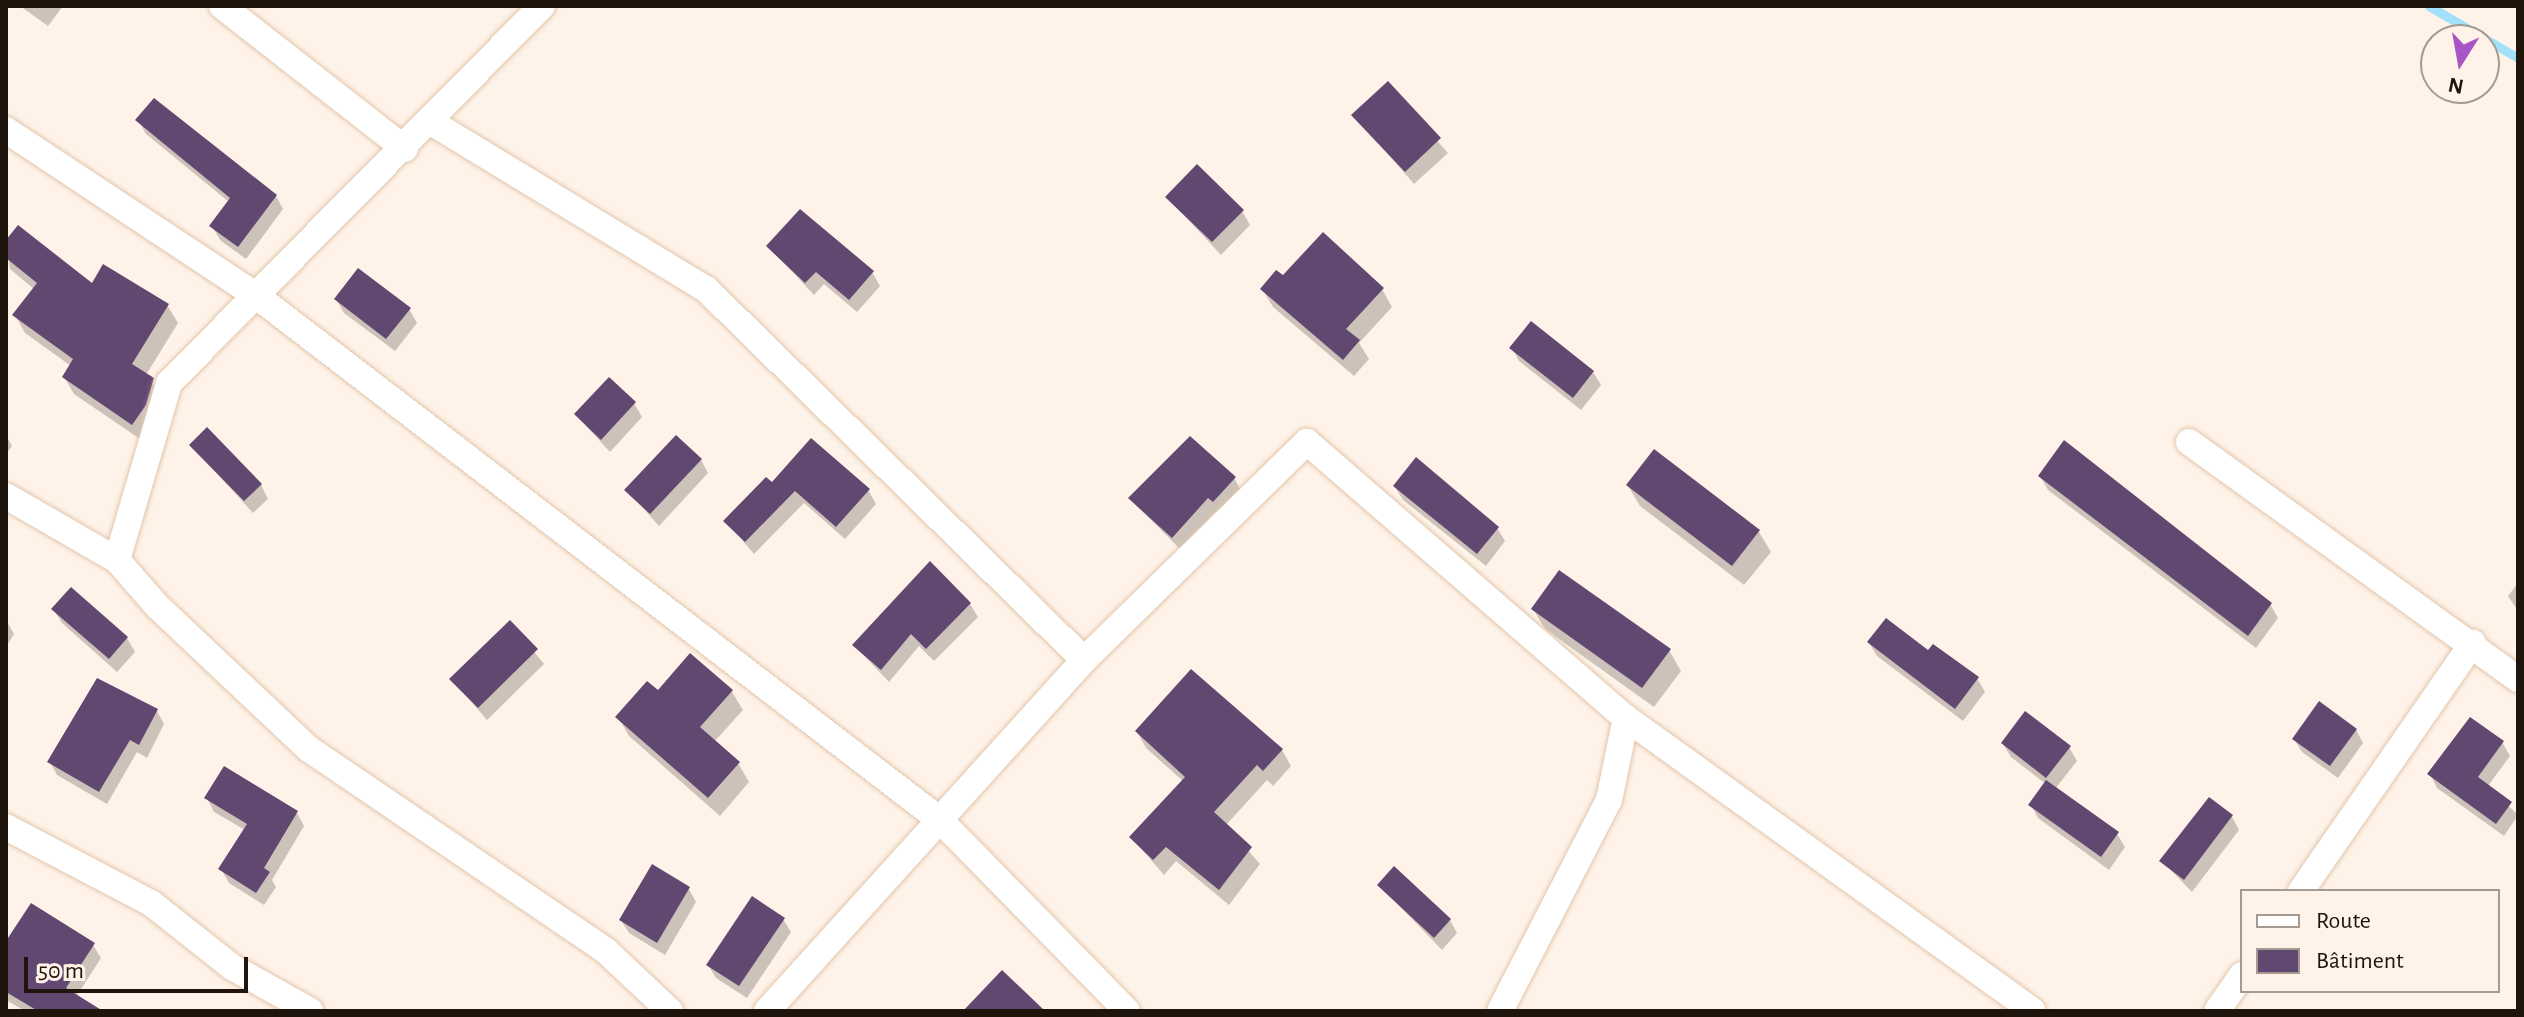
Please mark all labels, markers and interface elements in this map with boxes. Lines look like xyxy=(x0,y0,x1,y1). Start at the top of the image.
north arrow xyxy=(2420,24,2500,104)
text: N xyxy=(2446,73,2465,98)
legend xyxy=(2240,889,2500,993)
text: Route xyxy=(2316,909,2371,933)
scale bar xyxy=(28,941,252,991)
text: Bâtiment xyxy=(2316,949,2404,973)
text: 50 m xyxy=(38,959,84,983)

